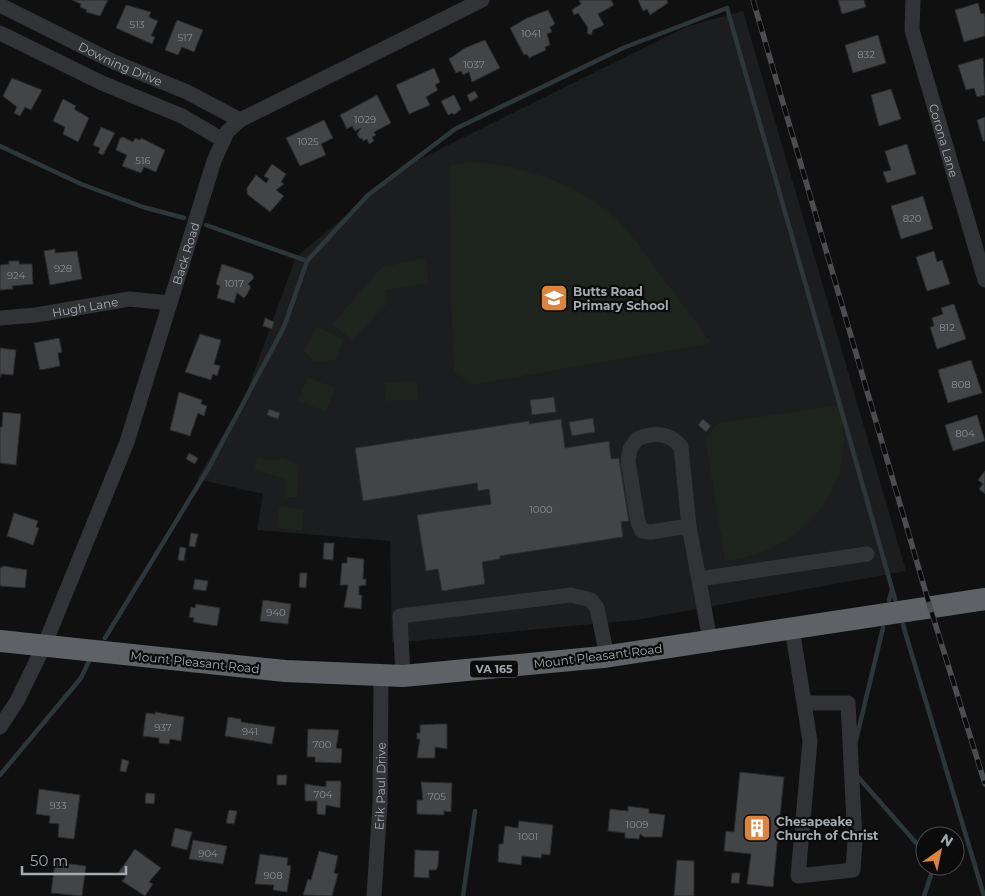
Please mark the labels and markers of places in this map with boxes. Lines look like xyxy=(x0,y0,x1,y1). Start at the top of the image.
school or university icon: Butts Road Primary School xyxy=(539,283,569,313)
place label: Butts Road Primary School xyxy=(573,284,669,313)
building icon: Chesapeake Church of Christ xyxy=(742,813,772,843)
place label: Chesapeake Church of Christ xyxy=(776,814,879,843)

